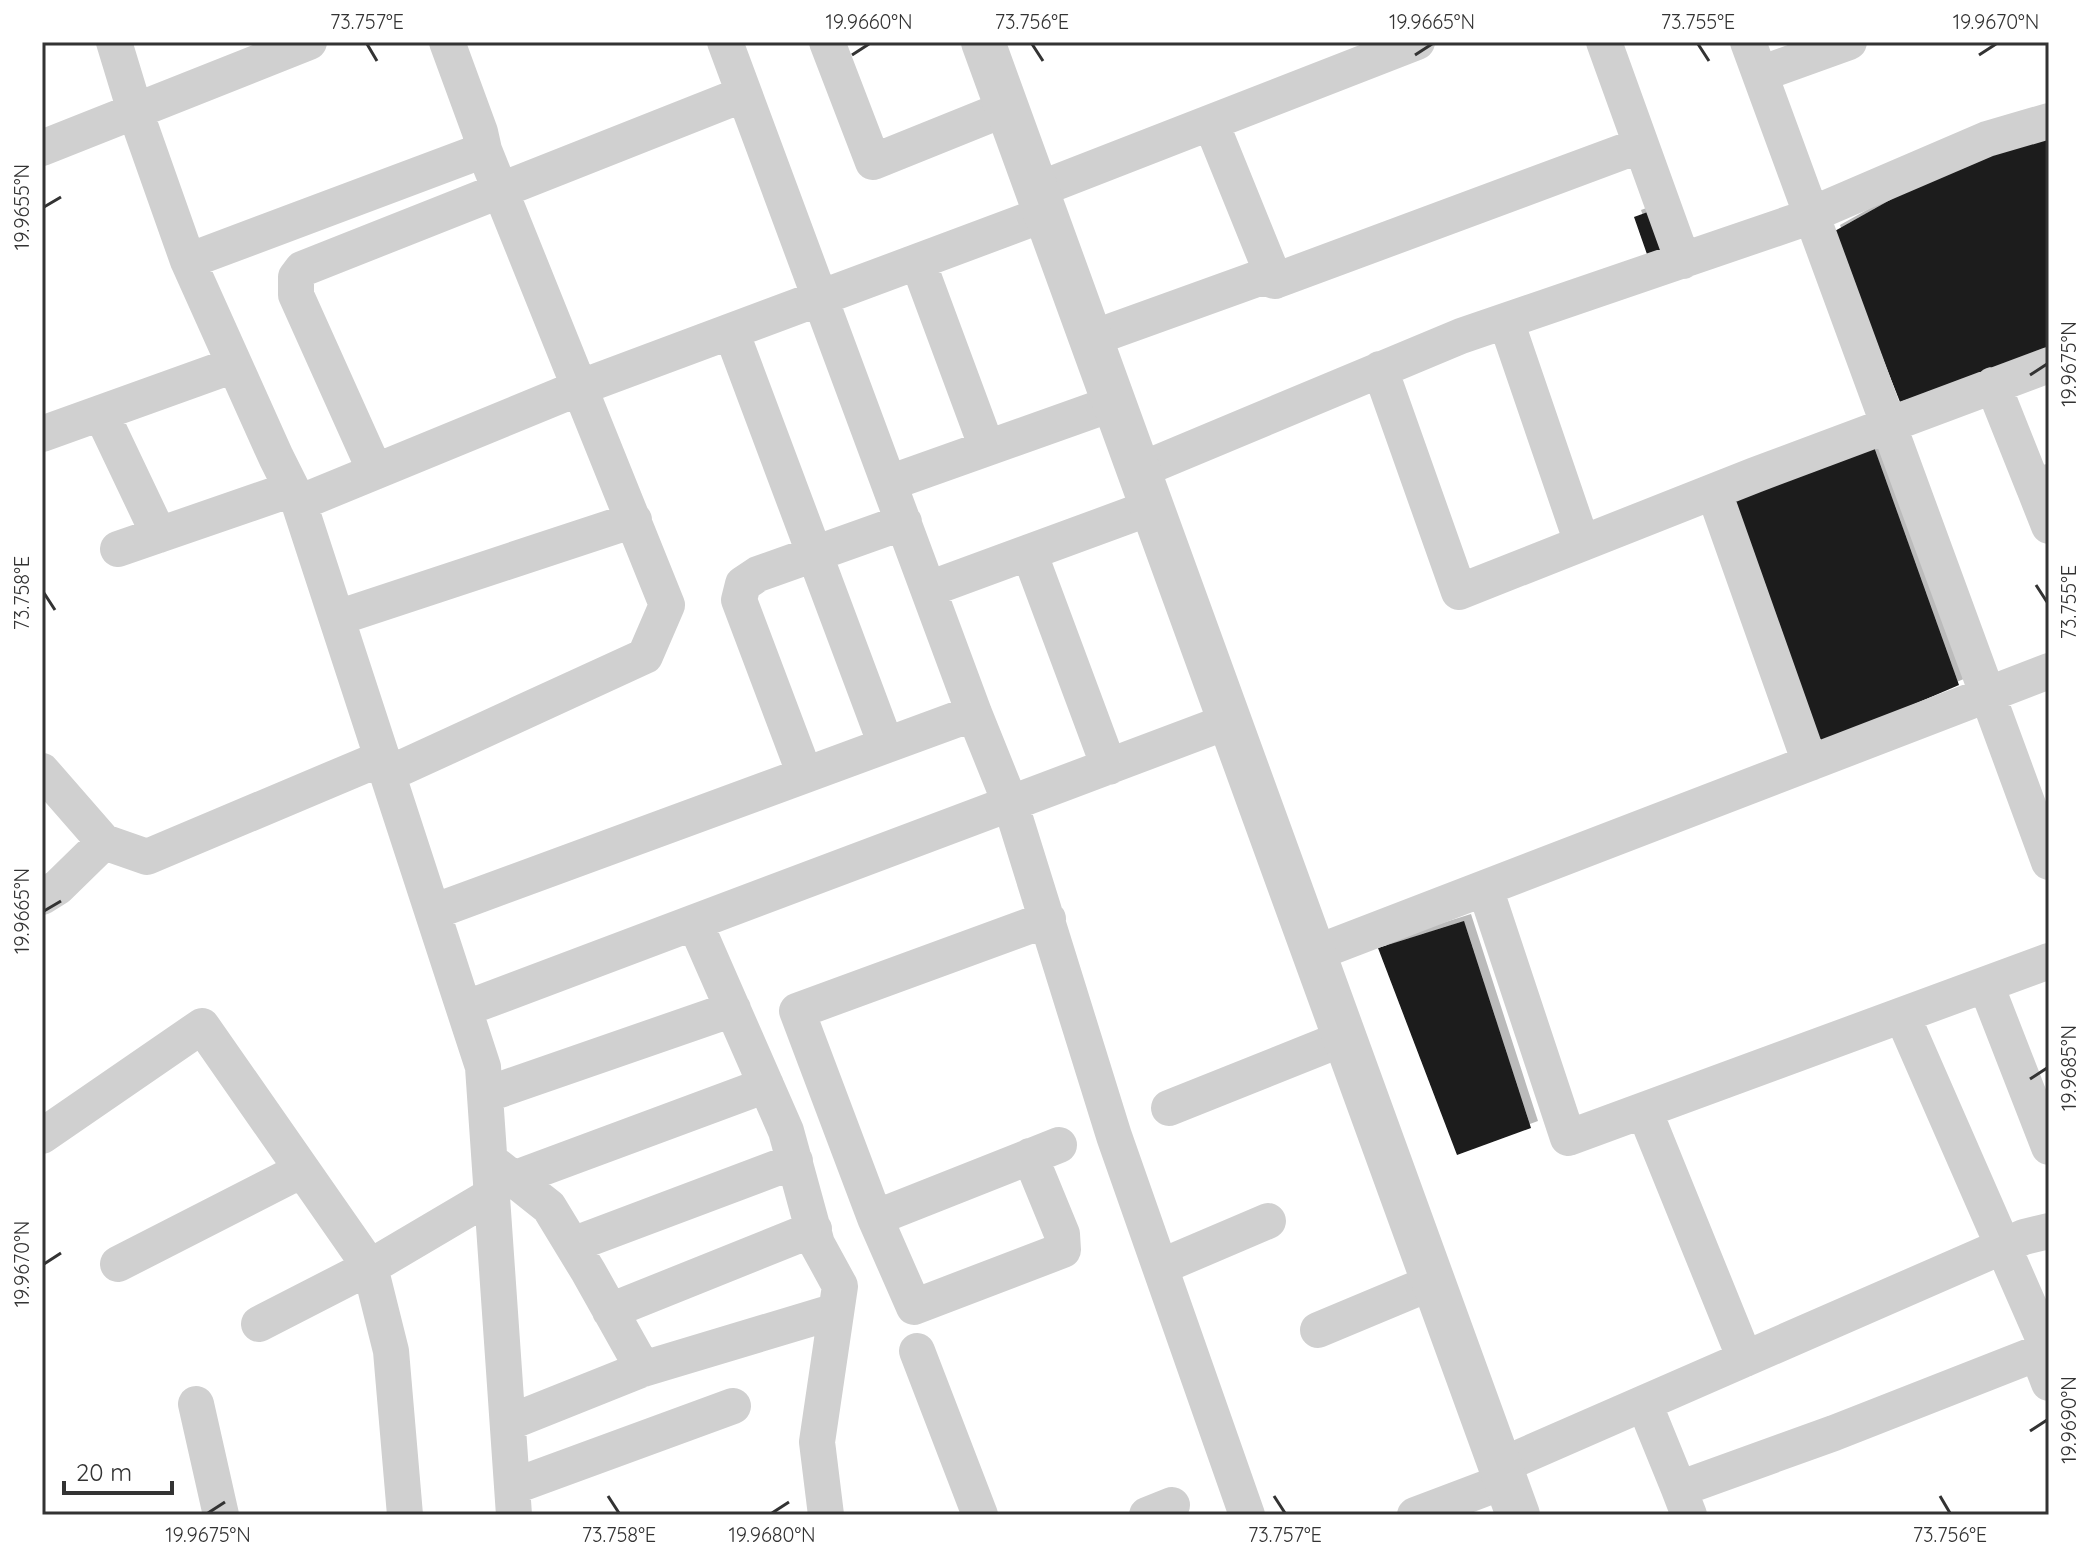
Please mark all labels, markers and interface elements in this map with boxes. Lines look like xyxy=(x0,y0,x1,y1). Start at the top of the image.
text: 73.757°E xyxy=(330,9,404,34)
text: 19.9660°N xyxy=(825,9,913,34)
text: 73.756°E xyxy=(995,9,1069,34)
text: 19.9665°N xyxy=(1389,9,1475,34)
text: 73.755°E xyxy=(1661,9,1735,34)
text: 19.9670°N xyxy=(1953,9,2039,34)
text: 19.9655°N xyxy=(9,164,34,250)
text: 19.9675°N xyxy=(2056,321,2081,407)
text: 73.758°E xyxy=(9,556,34,630)
text: 73.755°E xyxy=(2056,565,2081,639)
text: 19.9665°N xyxy=(9,868,34,954)
text: 19.9685°N xyxy=(2056,1025,2081,1111)
text: 19.9670°N xyxy=(9,1221,34,1307)
text: 19.9690°N xyxy=(2056,1376,2081,1464)
scale bar xyxy=(64,1445,172,1495)
text: 20 m xyxy=(76,1457,132,1487)
text: 19.9675°N xyxy=(165,1522,251,1547)
text: 73.758°E xyxy=(582,1522,656,1547)
text: 19.9680°N xyxy=(728,1522,816,1547)
text: 73.757°E xyxy=(1248,1522,1322,1547)
text: 73.756°E xyxy=(1913,1522,1987,1547)

